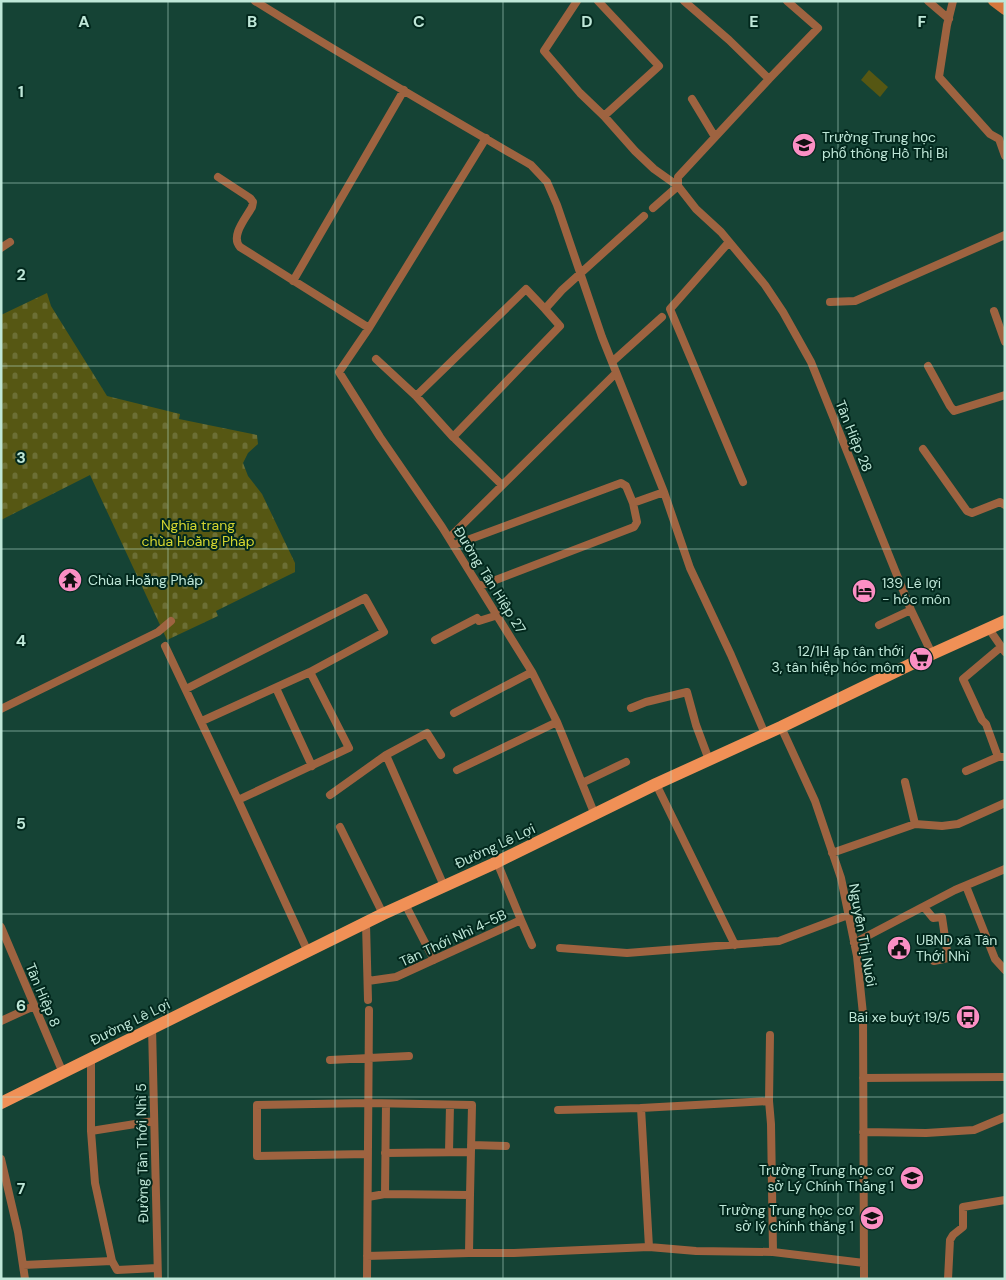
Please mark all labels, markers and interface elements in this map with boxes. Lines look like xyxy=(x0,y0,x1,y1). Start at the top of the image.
text: A xyxy=(78,11,90,32)
text: B xyxy=(247,11,257,32)
text: C xyxy=(413,11,425,32)
text: D xyxy=(581,11,593,32)
text: E xyxy=(749,11,759,32)
text: F xyxy=(918,11,927,32)
text: 1 xyxy=(18,81,24,102)
place label: Trường Trung học phổ thông Hồ Thị Bi xyxy=(822,128,948,162)
school or university icon: Trường Trung học phổ thông Hồ Thị Bi xyxy=(791,132,817,158)
text: 2 xyxy=(16,264,26,285)
street label: Tân Hiệp 28 xyxy=(831,398,877,474)
text: 3 xyxy=(16,447,26,468)
park label: Nghĩa trang chùa Hoằng Pháp xyxy=(142,516,255,550)
street label: Đường Tân Hiệp 27 xyxy=(450,523,530,637)
temple icon: Chùa Hoằng Pháp xyxy=(57,567,83,593)
place label: Chùa Hoằng Pháp xyxy=(88,571,203,589)
place label: 139 Lê lợi - hóc môn xyxy=(882,574,950,608)
hotel icon: 139 Lê lợi - hóc môn xyxy=(851,578,877,604)
text: 4 xyxy=(16,630,26,651)
place label: 12/1H ấp tân thới 3, tân hiệp hóc môm xyxy=(772,642,904,676)
supermarket icon: 12/1H ấp tân thới 3, tân hiệp hóc môm xyxy=(908,646,934,672)
text: 5 xyxy=(16,813,26,834)
street label: Đường Lê Lợi xyxy=(452,820,538,872)
street label: Nguyễn Thị Nuôi xyxy=(845,882,881,988)
street label: Tân Thới Nhì 4-5B xyxy=(397,905,509,971)
place label: UBND xã Tân Thới Nhì xyxy=(916,931,997,965)
public building icon: UBND xã Tân Thới Nhì xyxy=(886,935,912,961)
street label: Tân Hiệp 8 xyxy=(21,960,65,1030)
text: 6 xyxy=(16,995,26,1016)
street label: Đường Lê Lợi xyxy=(87,995,173,1049)
bus stop icon: Bãi xe buýt 19/5 xyxy=(955,1004,981,1030)
place label: Bãi xe buýt 19/5 xyxy=(849,1008,950,1026)
street label: Đường Tân Thới Nhì 5 xyxy=(132,1083,152,1223)
place label: Trường Trung học cơ sở Lý Chính Thắng 1 xyxy=(759,1161,894,1195)
school or university icon: Trường Trung học cơ sở Lý Chính Thắng 1 xyxy=(899,1165,925,1191)
text: 7 xyxy=(17,1178,26,1199)
place label: Trường Trung học cơ sở lý chính thắng 1 xyxy=(719,1201,854,1235)
school or university icon: Trường Trung học cơ sở lý chính thắng 1 xyxy=(859,1205,885,1231)

